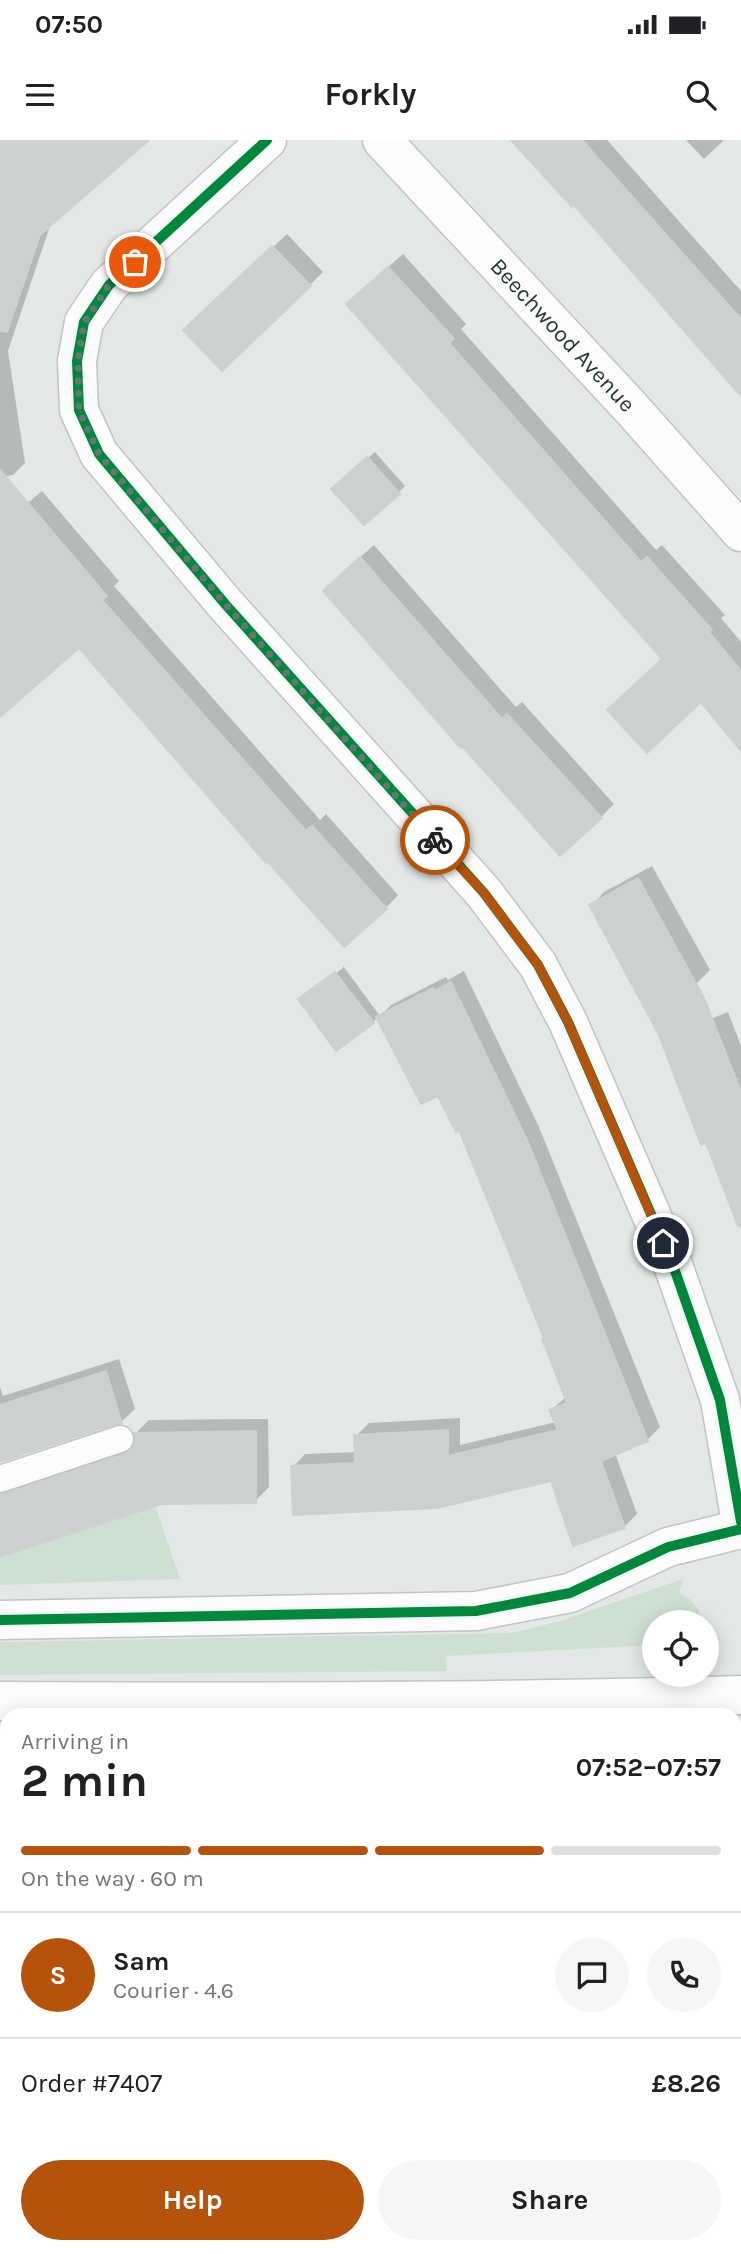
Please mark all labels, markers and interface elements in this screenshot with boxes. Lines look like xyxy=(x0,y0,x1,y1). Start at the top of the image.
text: 07:50 xyxy=(35,9,103,40)
icon: menu xyxy=(21,76,59,114)
text: Forkly xyxy=(325,76,416,113)
icon: search xyxy=(682,76,720,114)
pin xyxy=(105,232,165,292)
icon: bag xyxy=(116,243,154,281)
street label: Beechwood Avenue xyxy=(485,253,641,418)
courier xyxy=(400,805,470,875)
icon: bike xyxy=(416,821,454,859)
pin xyxy=(633,1213,693,1273)
icon: home xyxy=(644,1224,682,1262)
map controls xyxy=(642,1610,719,1687)
button: locate xyxy=(642,1610,719,1687)
text: Arriving in xyxy=(21,1728,129,1755)
text: 07:52–07:57 xyxy=(576,1752,721,1783)
text: 2 min xyxy=(21,1754,148,1808)
text: On the way · 60 m xyxy=(21,1865,204,1892)
button: chat xyxy=(555,1938,629,2012)
button: phone xyxy=(647,1938,721,2012)
text: Sam xyxy=(113,1946,169,1977)
text: S xyxy=(50,1960,66,1991)
text: Courier · 4.6 xyxy=(113,1977,234,2004)
text: Order #7407 xyxy=(21,2068,162,2099)
text: £8.26 xyxy=(651,2068,721,2099)
button: Help xyxy=(21,2160,364,2240)
button: Share xyxy=(378,2160,721,2240)

